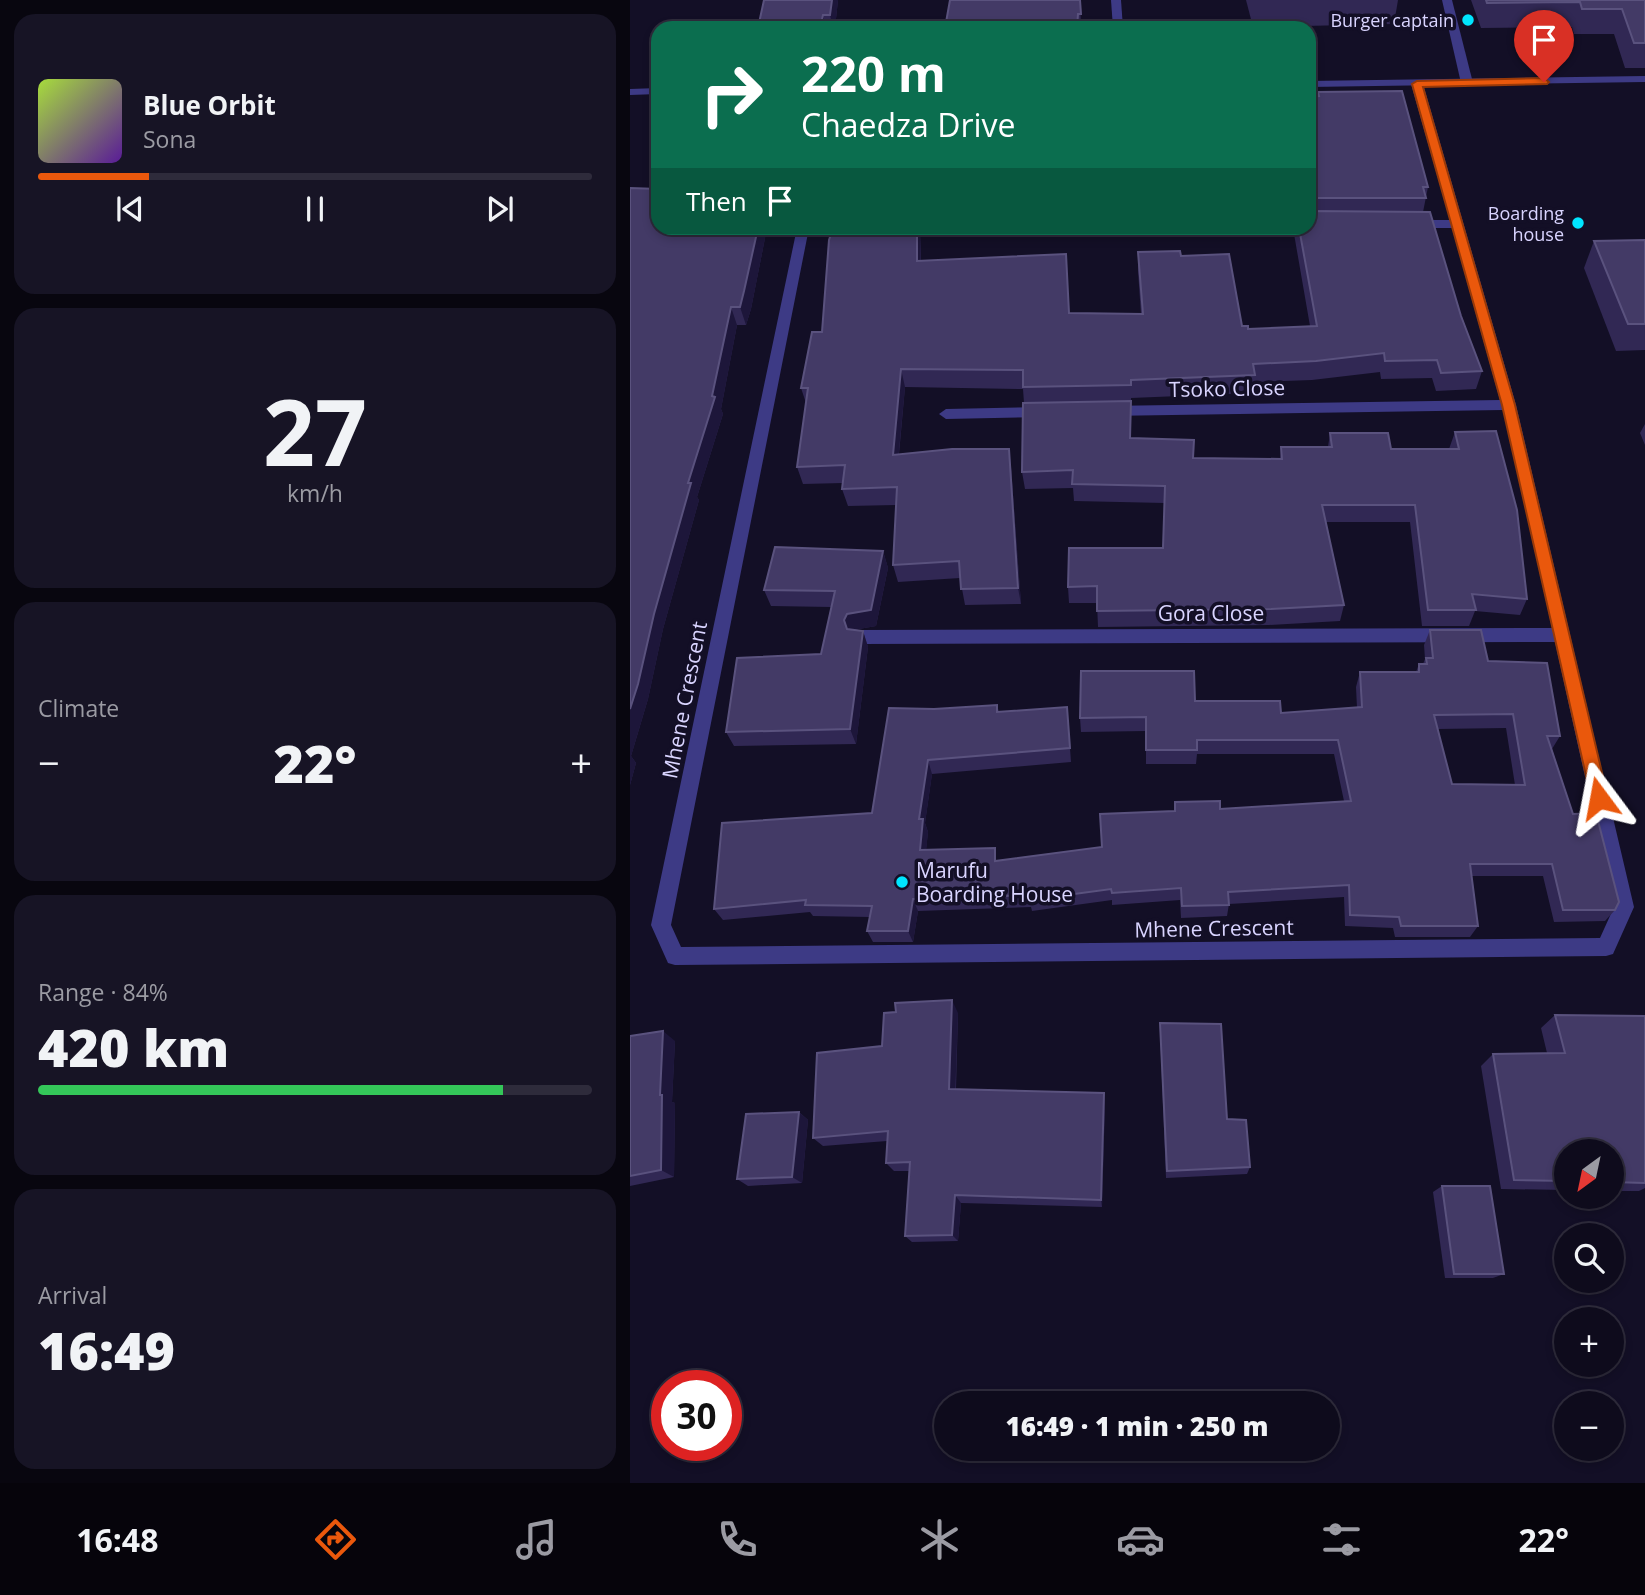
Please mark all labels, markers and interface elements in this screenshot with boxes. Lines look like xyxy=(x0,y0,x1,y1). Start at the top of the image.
place label: Burger captain xyxy=(1330,8,1454,32)
pin xyxy=(1514,10,1574,82)
marker: Burger captain xyxy=(1460,12,1476,28)
icon: arrive xyxy=(1525,21,1563,59)
text: 220 m xyxy=(801,40,946,106)
icon: right xyxy=(686,49,777,140)
text: Blue Orbit xyxy=(143,87,276,123)
text: Chaedza Drive xyxy=(801,103,1016,146)
text: Sona xyxy=(143,123,196,155)
icon: arrive xyxy=(761,182,799,220)
text: Then xyxy=(686,183,747,219)
icon: previous xyxy=(111,190,149,228)
icon: pause xyxy=(296,190,334,228)
icon: next xyxy=(481,190,519,228)
place label: Boarding house xyxy=(1488,201,1564,246)
marker: Boarding house xyxy=(1570,215,1586,231)
text: 27 xyxy=(263,369,367,493)
street label: Tsoko Close xyxy=(1169,373,1285,403)
text: km/h xyxy=(287,477,343,509)
street label: Gora Close xyxy=(1158,599,1264,627)
street label: Mhene Crescent xyxy=(655,619,713,781)
text: Climate xyxy=(38,692,119,724)
text: 22° xyxy=(274,727,356,798)
text: − xyxy=(38,736,60,788)
text: + xyxy=(570,736,592,788)
position arrow xyxy=(1562,761,1636,835)
place label: Marufu Boarding House xyxy=(916,856,1073,908)
marker: Marufu Boarding House xyxy=(894,874,910,890)
street label: Mhene Crescent xyxy=(1134,913,1294,943)
text: Range · 84% xyxy=(38,976,168,1008)
text: 420 km xyxy=(38,1011,229,1082)
north arrow xyxy=(1554,1139,1624,1209)
map controls xyxy=(1554,1139,1624,1461)
button: search xyxy=(1554,1223,1624,1293)
text: Arrival xyxy=(38,1279,107,1311)
button: + xyxy=(1554,1307,1624,1377)
text: 16:49 xyxy=(38,1314,175,1385)
speed limit sign: 30 xyxy=(651,1370,742,1461)
button: − xyxy=(1554,1391,1624,1461)
text: 16:49 · 1 min · 250 m xyxy=(1006,1408,1268,1444)
icon: directions xyxy=(311,1515,360,1564)
icon: music xyxy=(512,1515,561,1564)
icon: phone xyxy=(713,1515,762,1564)
icon: climate xyxy=(915,1515,964,1564)
icon: car xyxy=(1116,1515,1165,1564)
icon: filters xyxy=(1317,1515,1366,1564)
text: 16:48 xyxy=(76,1518,158,1561)
text: 22° xyxy=(1519,1518,1569,1561)

